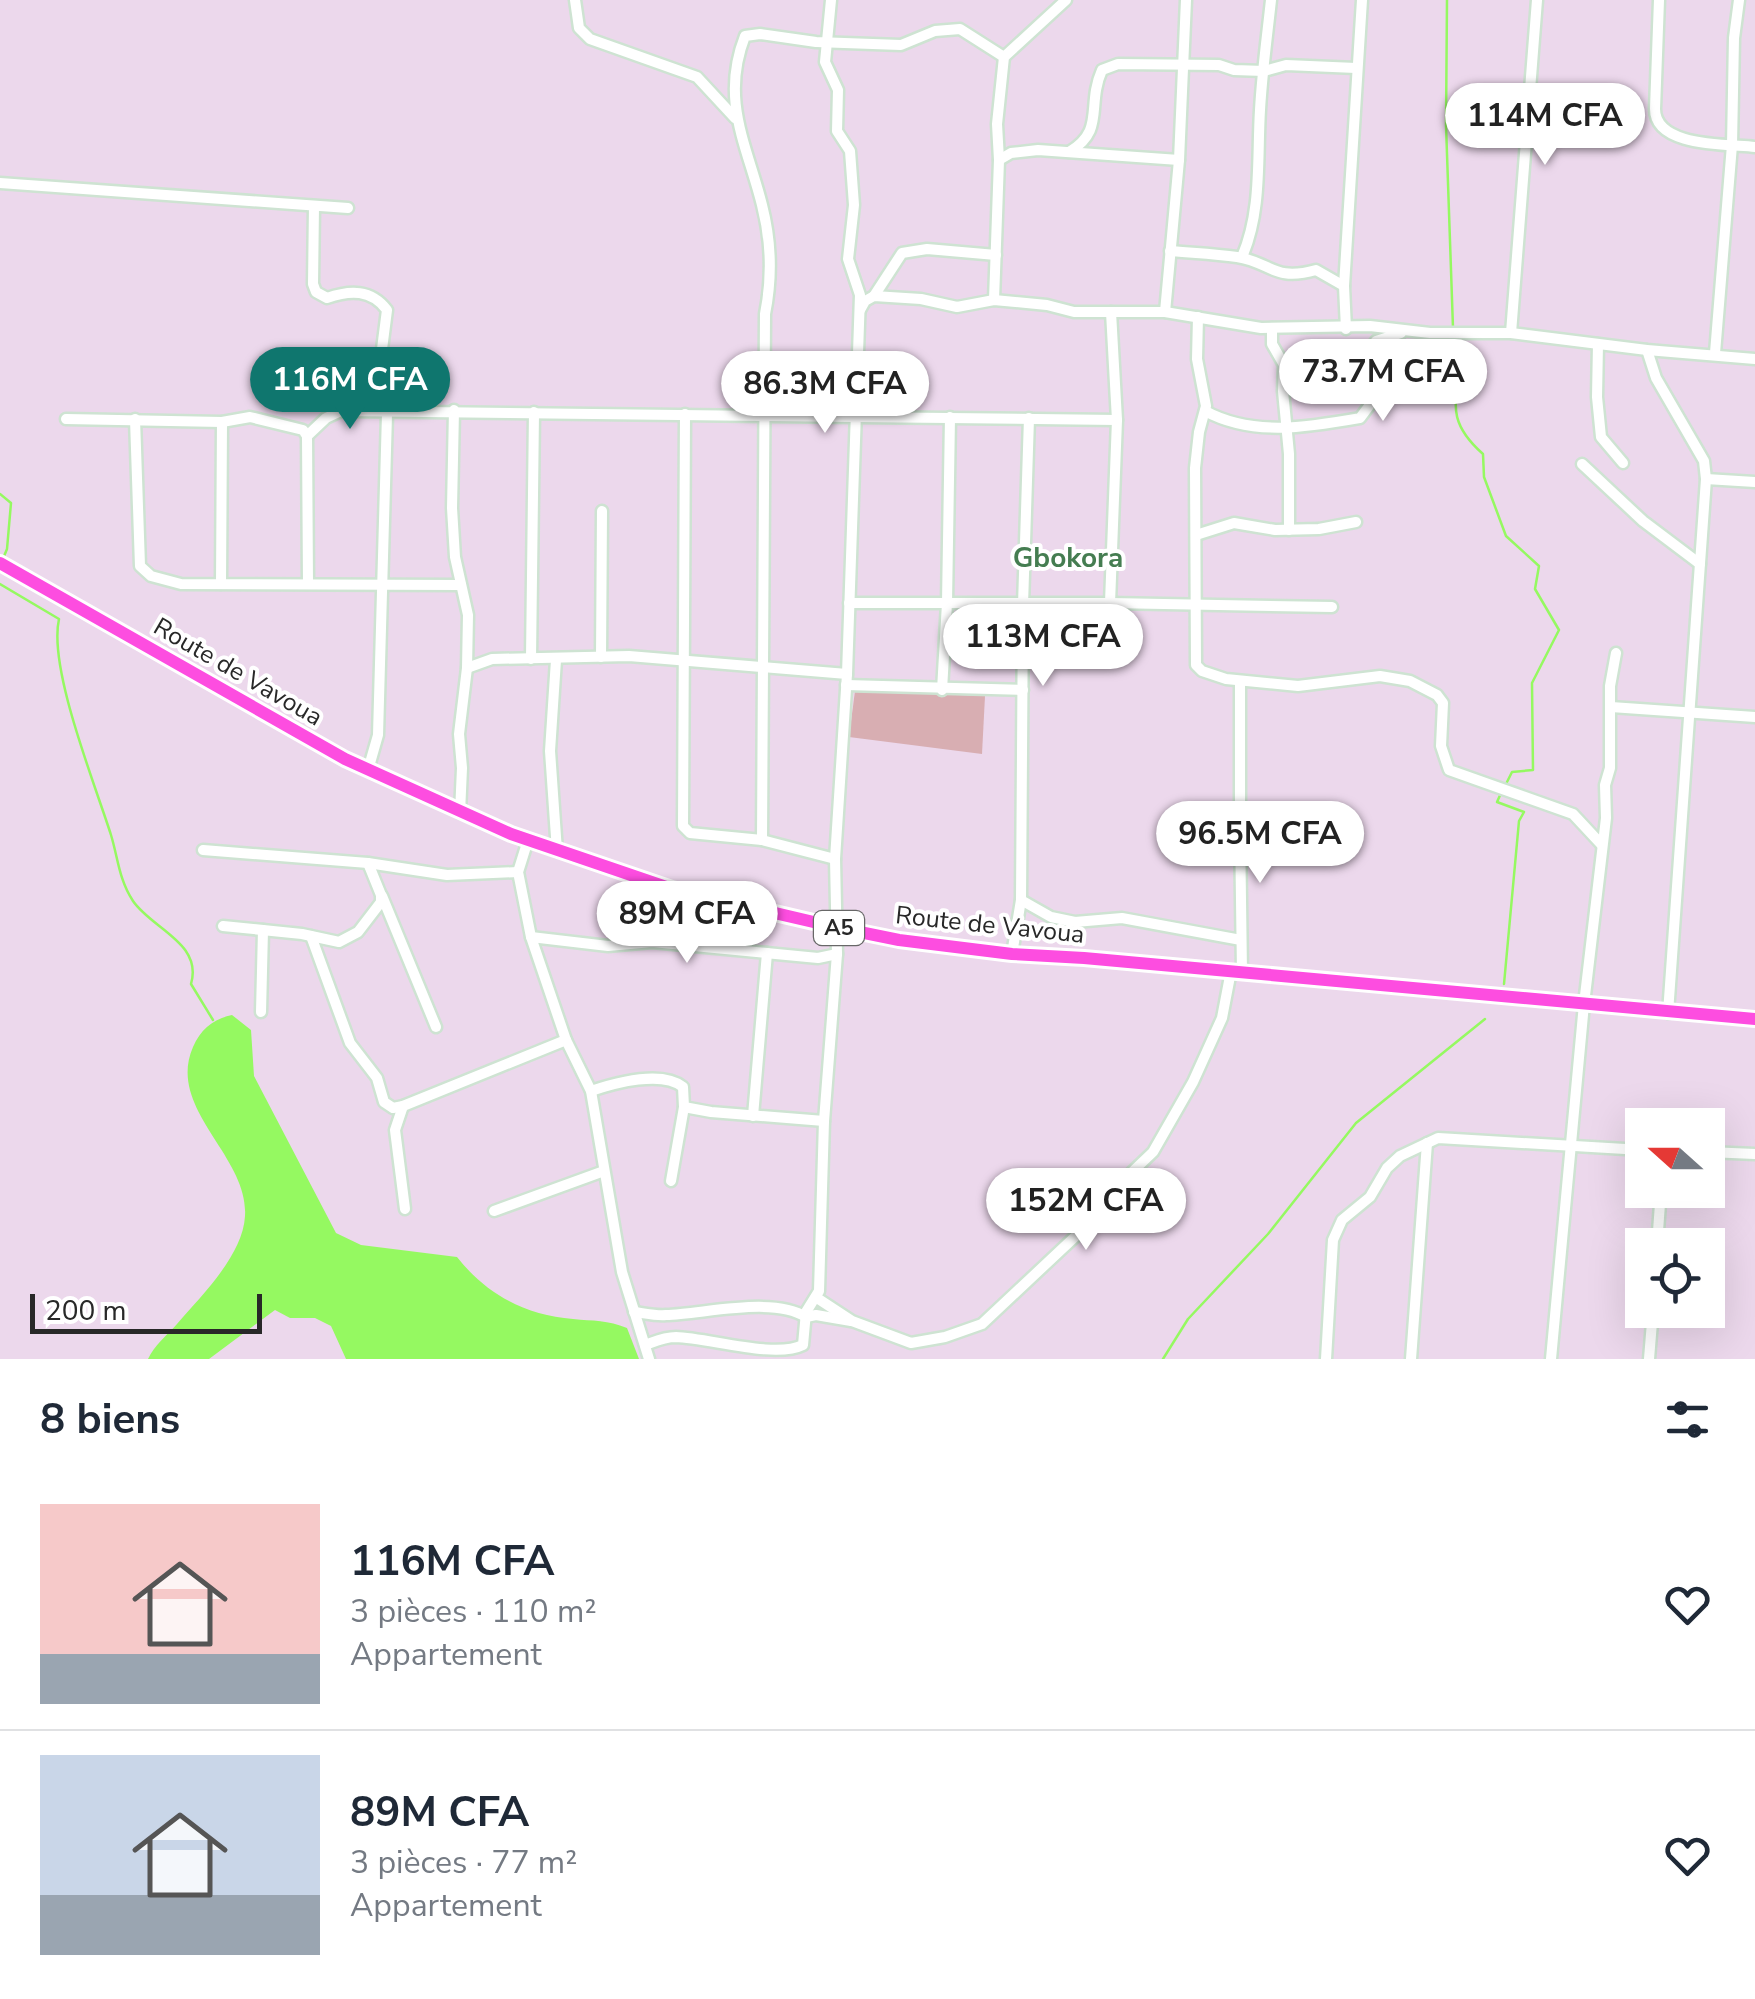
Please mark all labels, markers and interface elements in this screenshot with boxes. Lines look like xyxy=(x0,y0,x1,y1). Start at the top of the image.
pin: 114M CFA xyxy=(1442,83,1648,168)
text: 114M CFA xyxy=(1467,94,1623,137)
pin: 73.7M CFA xyxy=(1269,339,1497,424)
pin: 116M CFA xyxy=(247,347,453,432)
text: 73.7M CFA xyxy=(1301,350,1465,393)
pin: 86.3M CFA xyxy=(711,351,939,436)
text: 116M CFA xyxy=(272,358,428,401)
text: 86.3M CFA xyxy=(743,362,907,405)
district label: Gbokora xyxy=(1013,539,1123,577)
pin: 113M CFA xyxy=(940,604,1146,689)
street label: Route de Vavoua xyxy=(147,610,329,734)
text: 113M CFA xyxy=(965,615,1121,658)
pin: 96.5M CFA xyxy=(1146,801,1374,886)
text: 96.5M CFA xyxy=(1178,812,1342,855)
pin: 89M CFA xyxy=(595,881,779,966)
text: 89M CFA xyxy=(619,892,755,935)
street label: Route de Vavoua xyxy=(894,898,1086,952)
road number: A5 xyxy=(814,911,864,945)
north arrow xyxy=(1625,1108,1725,1208)
map controls xyxy=(1625,1108,1725,1328)
pin: 152M CFA xyxy=(983,1168,1189,1253)
text: 152M CFA xyxy=(1008,1179,1164,1222)
button: locate xyxy=(1625,1228,1725,1328)
scale bar xyxy=(30,1289,262,1334)
text: 200 m xyxy=(45,1292,127,1330)
text: 8 biens xyxy=(40,1391,180,1448)
icon: filters xyxy=(1660,1392,1715,1447)
text: 116M CFA xyxy=(350,1533,554,1590)
icon: home xyxy=(120,1544,240,1664)
icon: heart xyxy=(1660,1577,1715,1632)
text: 3 pièces · 110 m² xyxy=(350,1590,597,1633)
text: Appartement xyxy=(350,1633,542,1676)
text: 89M CFA xyxy=(350,1784,529,1841)
icon: home xyxy=(120,1795,240,1915)
icon: heart xyxy=(1660,1828,1715,1883)
text: 3 pièces · 77 m² xyxy=(350,1841,577,1884)
text: Appartement xyxy=(350,1884,542,1927)

